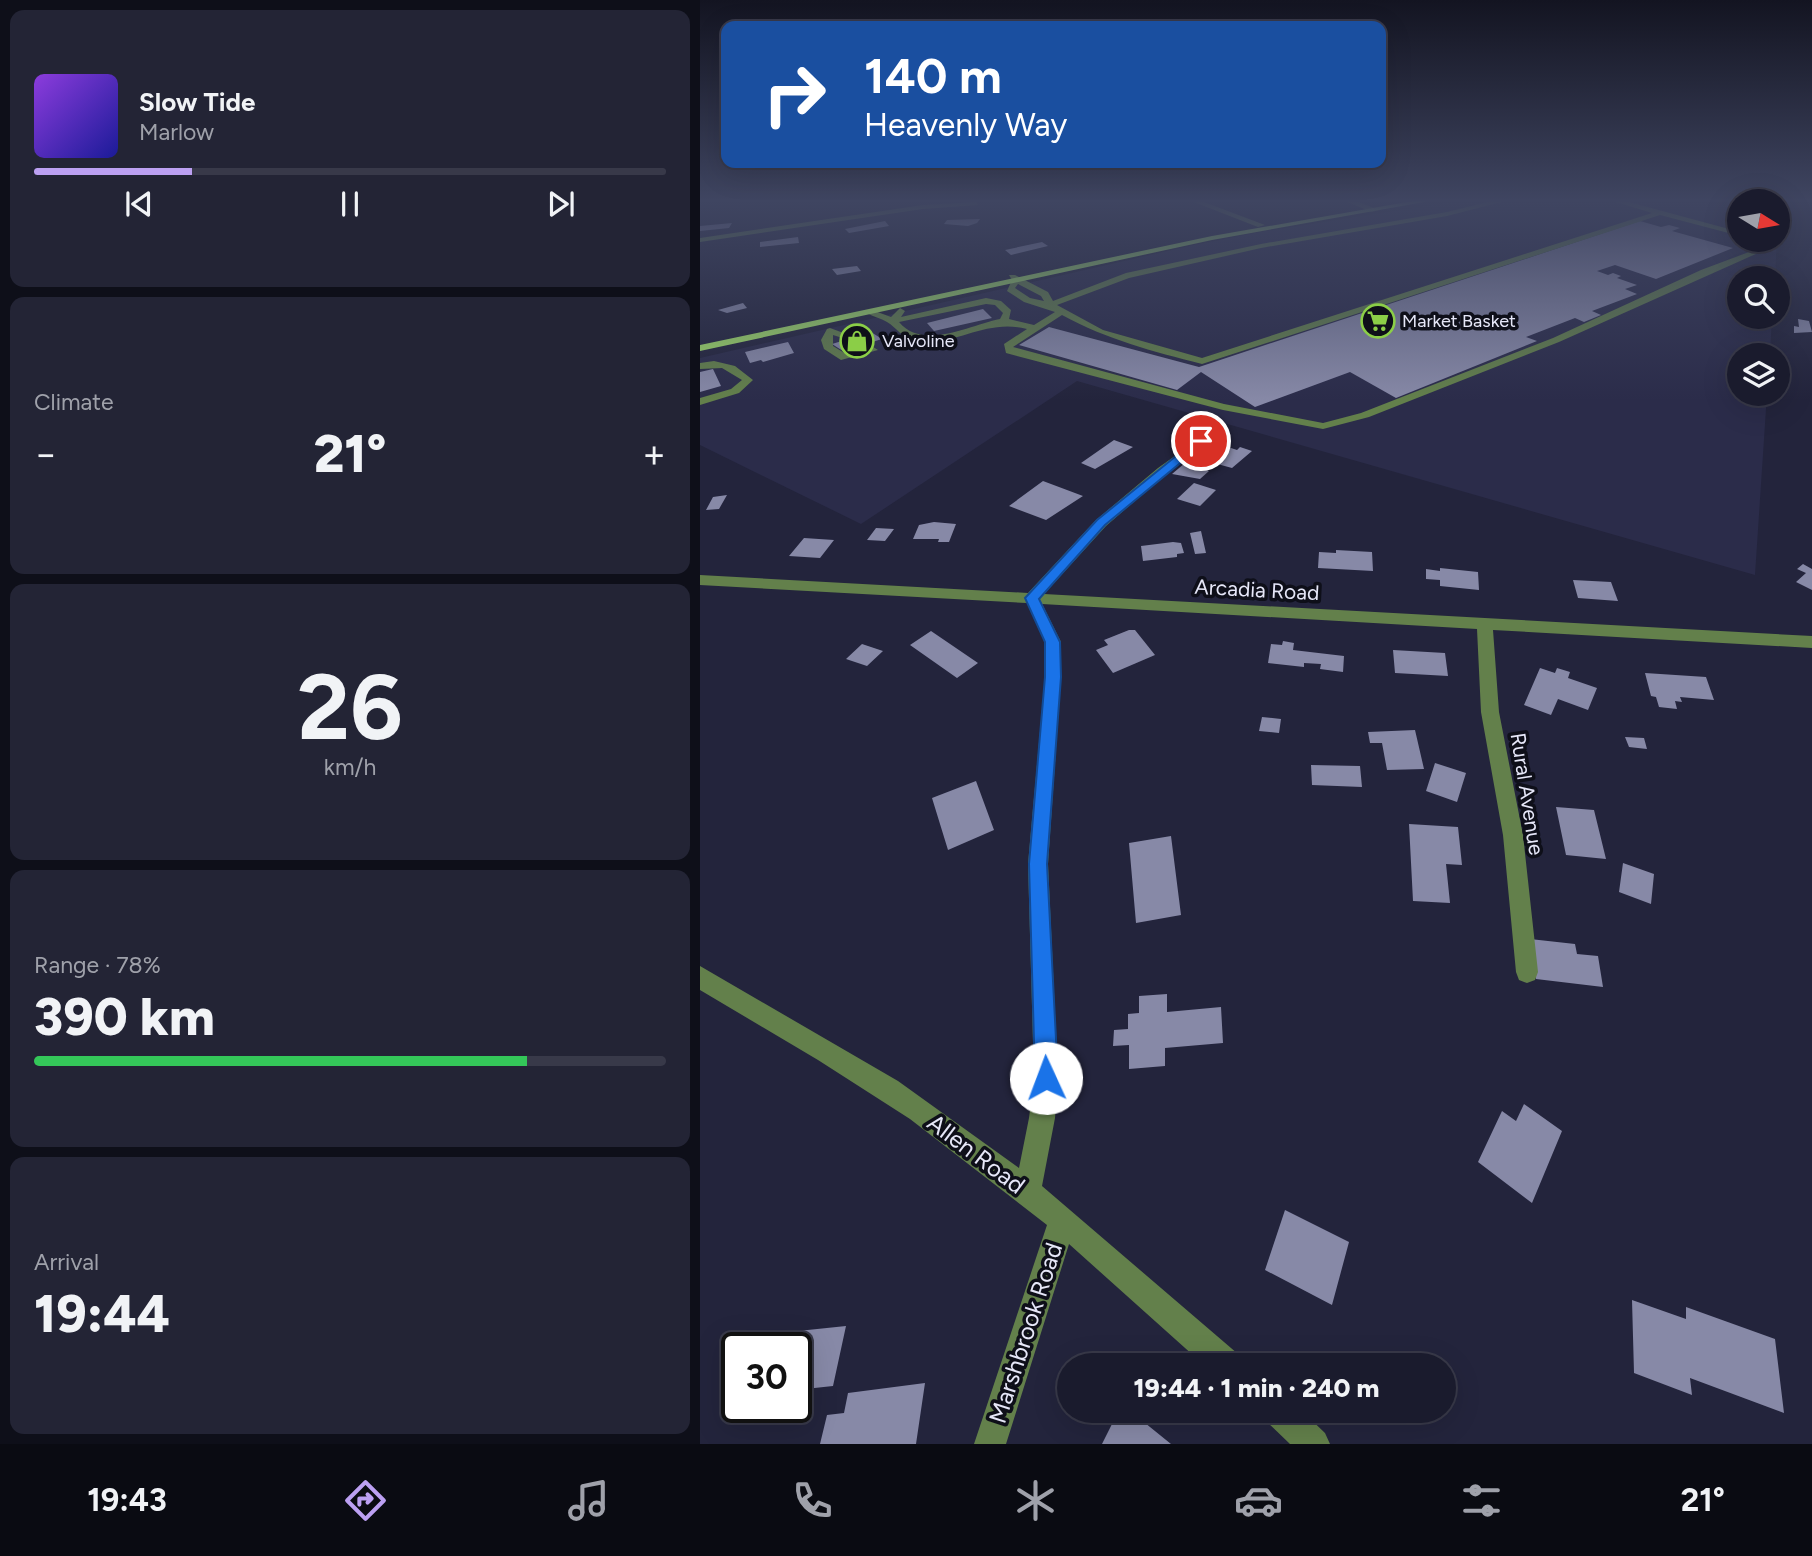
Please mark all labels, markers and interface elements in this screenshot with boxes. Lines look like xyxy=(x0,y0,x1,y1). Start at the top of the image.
text: 140 m xyxy=(864,46,1002,105)
icon: right xyxy=(749,49,840,140)
text: Slow Tide xyxy=(139,86,255,118)
text: Heavenly Way xyxy=(864,106,1067,144)
text: Marlow xyxy=(139,118,214,146)
icon: previous xyxy=(120,185,158,223)
icon: pause xyxy=(331,185,369,223)
icon: next xyxy=(542,185,580,223)
north arrow xyxy=(1727,189,1790,252)
map controls xyxy=(1727,189,1790,406)
button: search xyxy=(1727,266,1790,329)
supermarket icon: Market Basket xyxy=(1359,302,1397,340)
place label: Market Basket xyxy=(1402,310,1516,332)
shop icon: Valvoline xyxy=(838,322,876,360)
place label: Valvoline xyxy=(882,330,955,352)
button: layers xyxy=(1727,343,1790,406)
text: Climate xyxy=(34,388,113,416)
pin xyxy=(1171,411,1231,471)
icon: arrive xyxy=(1182,422,1220,460)
text: 21° xyxy=(314,423,386,485)
text: − xyxy=(34,431,58,477)
text: + xyxy=(642,431,666,477)
street label: Arcadia Road xyxy=(1194,574,1320,605)
text: 26 xyxy=(297,653,403,762)
street label: Rural Avenue xyxy=(1505,731,1549,857)
text: km/h xyxy=(324,753,376,781)
text: Range · 78% xyxy=(34,951,161,979)
text: 390 km xyxy=(34,986,215,1048)
position arrow xyxy=(1009,1041,1083,1115)
street label: Allen Road xyxy=(922,1108,1031,1200)
street label: Marshbrook Road xyxy=(983,1239,1068,1427)
text: Arrival xyxy=(34,1248,99,1276)
text: 19:44 xyxy=(34,1283,170,1345)
speed limit sign: 30 xyxy=(721,1332,812,1423)
text: 19:44 · 1 min · 240 m xyxy=(1134,1372,1379,1404)
icon: directions xyxy=(341,1476,390,1525)
icon: music xyxy=(564,1476,613,1525)
icon: phone xyxy=(788,1476,837,1525)
icon: climate xyxy=(1011,1476,1060,1525)
icon: car xyxy=(1234,1476,1283,1525)
icon: filters xyxy=(1457,1476,1506,1525)
text: 19:43 xyxy=(87,1481,167,1519)
text: 21° xyxy=(1681,1481,1725,1519)

